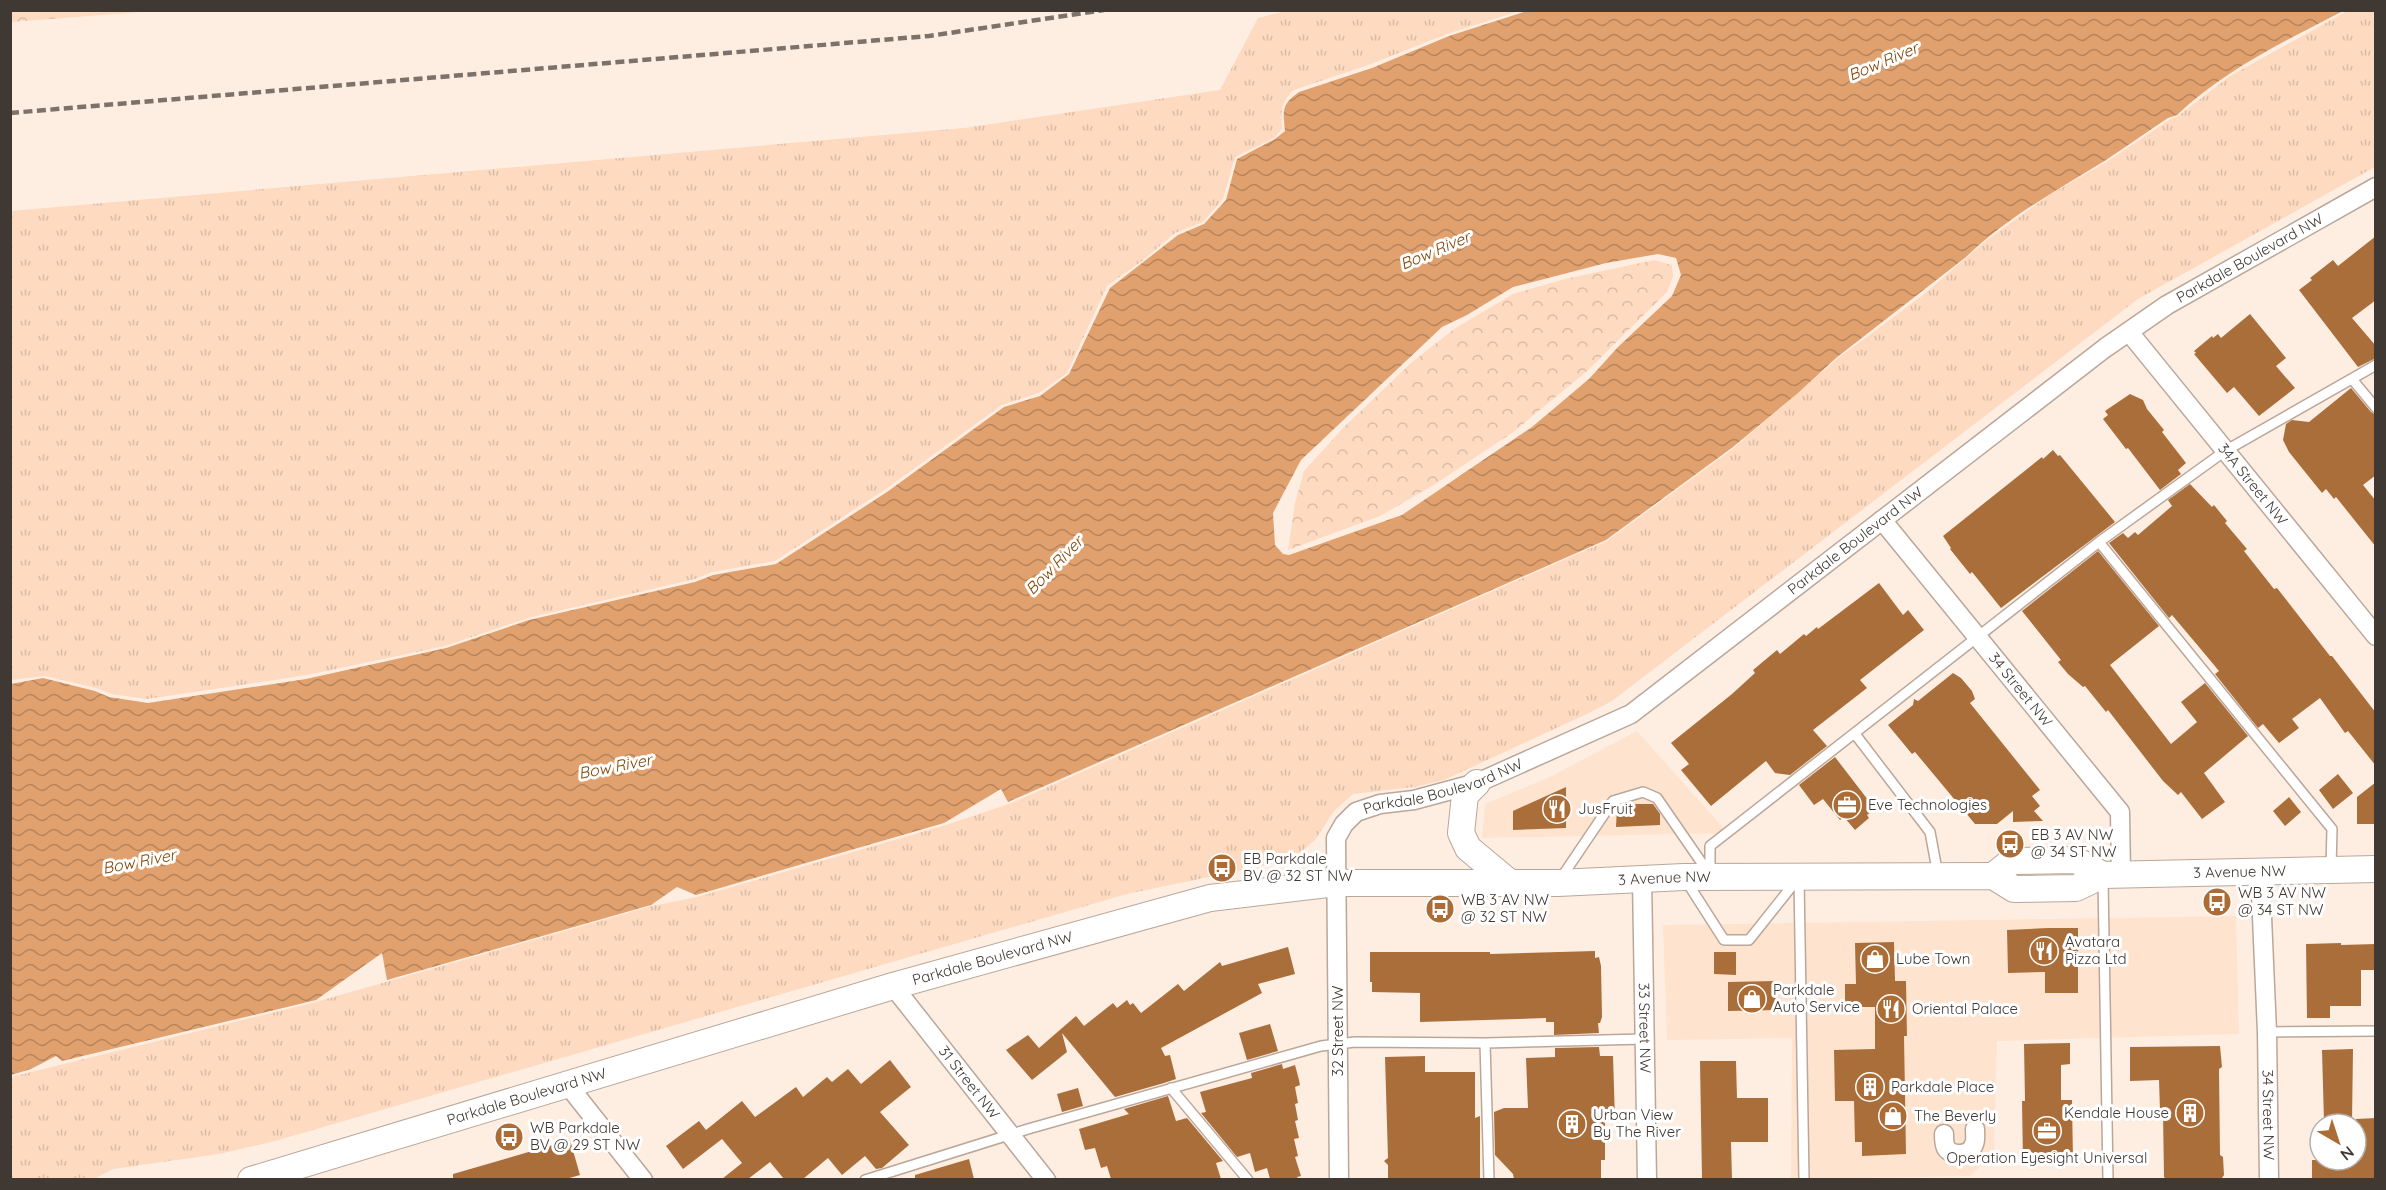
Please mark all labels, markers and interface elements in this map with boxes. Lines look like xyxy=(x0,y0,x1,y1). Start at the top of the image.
water label: Bow River xyxy=(1845,37,1923,85)
street label: Parkdale Boulevard NW xyxy=(2173,209,2327,307)
water label: Bow River xyxy=(1397,226,1475,274)
street label: 34A Street NW xyxy=(2214,439,2292,529)
street label: Parkdale Boulevard NW xyxy=(1784,482,1927,599)
water label: Bow River xyxy=(1021,530,1088,599)
street label: 34 Street NW xyxy=(1985,648,2057,731)
water label: Bow River xyxy=(577,749,655,783)
street label: Parkdale Boulevard NW xyxy=(1360,754,1526,818)
office icon: Eve Technologies xyxy=(1831,789,1863,821)
restaurant icon: JusFruit xyxy=(1541,793,1573,825)
place label: Eve Technologies xyxy=(1868,795,1987,814)
place label: JusFruit xyxy=(1578,799,1633,818)
place label: EB 3 AV NW @ 34 ST NW xyxy=(2031,825,2117,861)
bus stop icon: EB 3 AV NW @ 34 ST NW xyxy=(1994,828,2026,860)
water label: Bow River xyxy=(101,844,179,878)
place label: EB Parkdale BV @ 32 ST NW xyxy=(1243,849,1353,885)
bus stop icon: EB Parkdale BV @ 32 ST NW xyxy=(1206,852,1238,884)
street label: 3 Avenue NW xyxy=(2193,861,2287,882)
street label: 3 Avenue NW xyxy=(1617,867,1711,889)
place label: WB 3 AV NW @ 34 ST NW xyxy=(2238,883,2327,919)
bus stop icon: WB 3 AV NW @ 34 ST NW xyxy=(2201,886,2233,918)
place label: WB 3 AV NW @ 32 ST NW xyxy=(1461,890,1550,926)
bus stop icon: WB 3 AV NW @ 32 ST NW xyxy=(1424,893,1456,925)
street label: Parkdale Boulevard NW xyxy=(910,926,1075,989)
place label: Avatara Pizza Ltd xyxy=(2065,932,2127,968)
restaurant icon: Avatara Pizza Ltd xyxy=(2028,935,2060,967)
shop icon: Lube Town xyxy=(1859,943,1891,975)
place label: Lube Town xyxy=(1896,949,1970,968)
place label: Parkdale Auto Service xyxy=(1773,980,1860,1016)
street label: 33 Street NW xyxy=(1635,983,1655,1074)
shop icon: Parkdale Auto Service xyxy=(1736,983,1768,1015)
street label: 32 Street NW xyxy=(1328,985,1347,1076)
restaurant icon: Oriental Palace xyxy=(1875,993,1907,1025)
place label: Oriental Palace xyxy=(1912,999,2018,1018)
street label: 31 Street NW xyxy=(935,1042,1005,1123)
street label: Parkdale Boulevard NW xyxy=(444,1063,609,1129)
street label: 34 Street NW xyxy=(2259,1069,2279,1161)
building icon: Parkdale Place xyxy=(1854,1071,1886,1103)
place label: Parkdale Place xyxy=(1891,1077,1994,1096)
building icon: Kendale House xyxy=(2174,1097,2206,1129)
shop icon: The Beverly xyxy=(1877,1100,1909,1132)
place label: Kendale House xyxy=(2064,1103,2169,1122)
place label: Urban View By The River xyxy=(1593,1105,1681,1141)
place label: The Beverly xyxy=(1914,1106,1996,1125)
building icon: Urban View By The River xyxy=(1556,1108,1588,1140)
north arrow xyxy=(2308,1112,2368,1172)
office icon: Operation Eyesight Universal xyxy=(2031,1115,2063,1147)
place label: WB Parkdale BV @ 29 ST NW xyxy=(530,1118,641,1154)
bus stop icon: WB Parkdale BV @ 29 ST NW xyxy=(493,1121,525,1153)
text: N xyxy=(2337,1142,2358,1165)
place label: Operation Eyesight Universal xyxy=(1947,1148,2147,1167)

